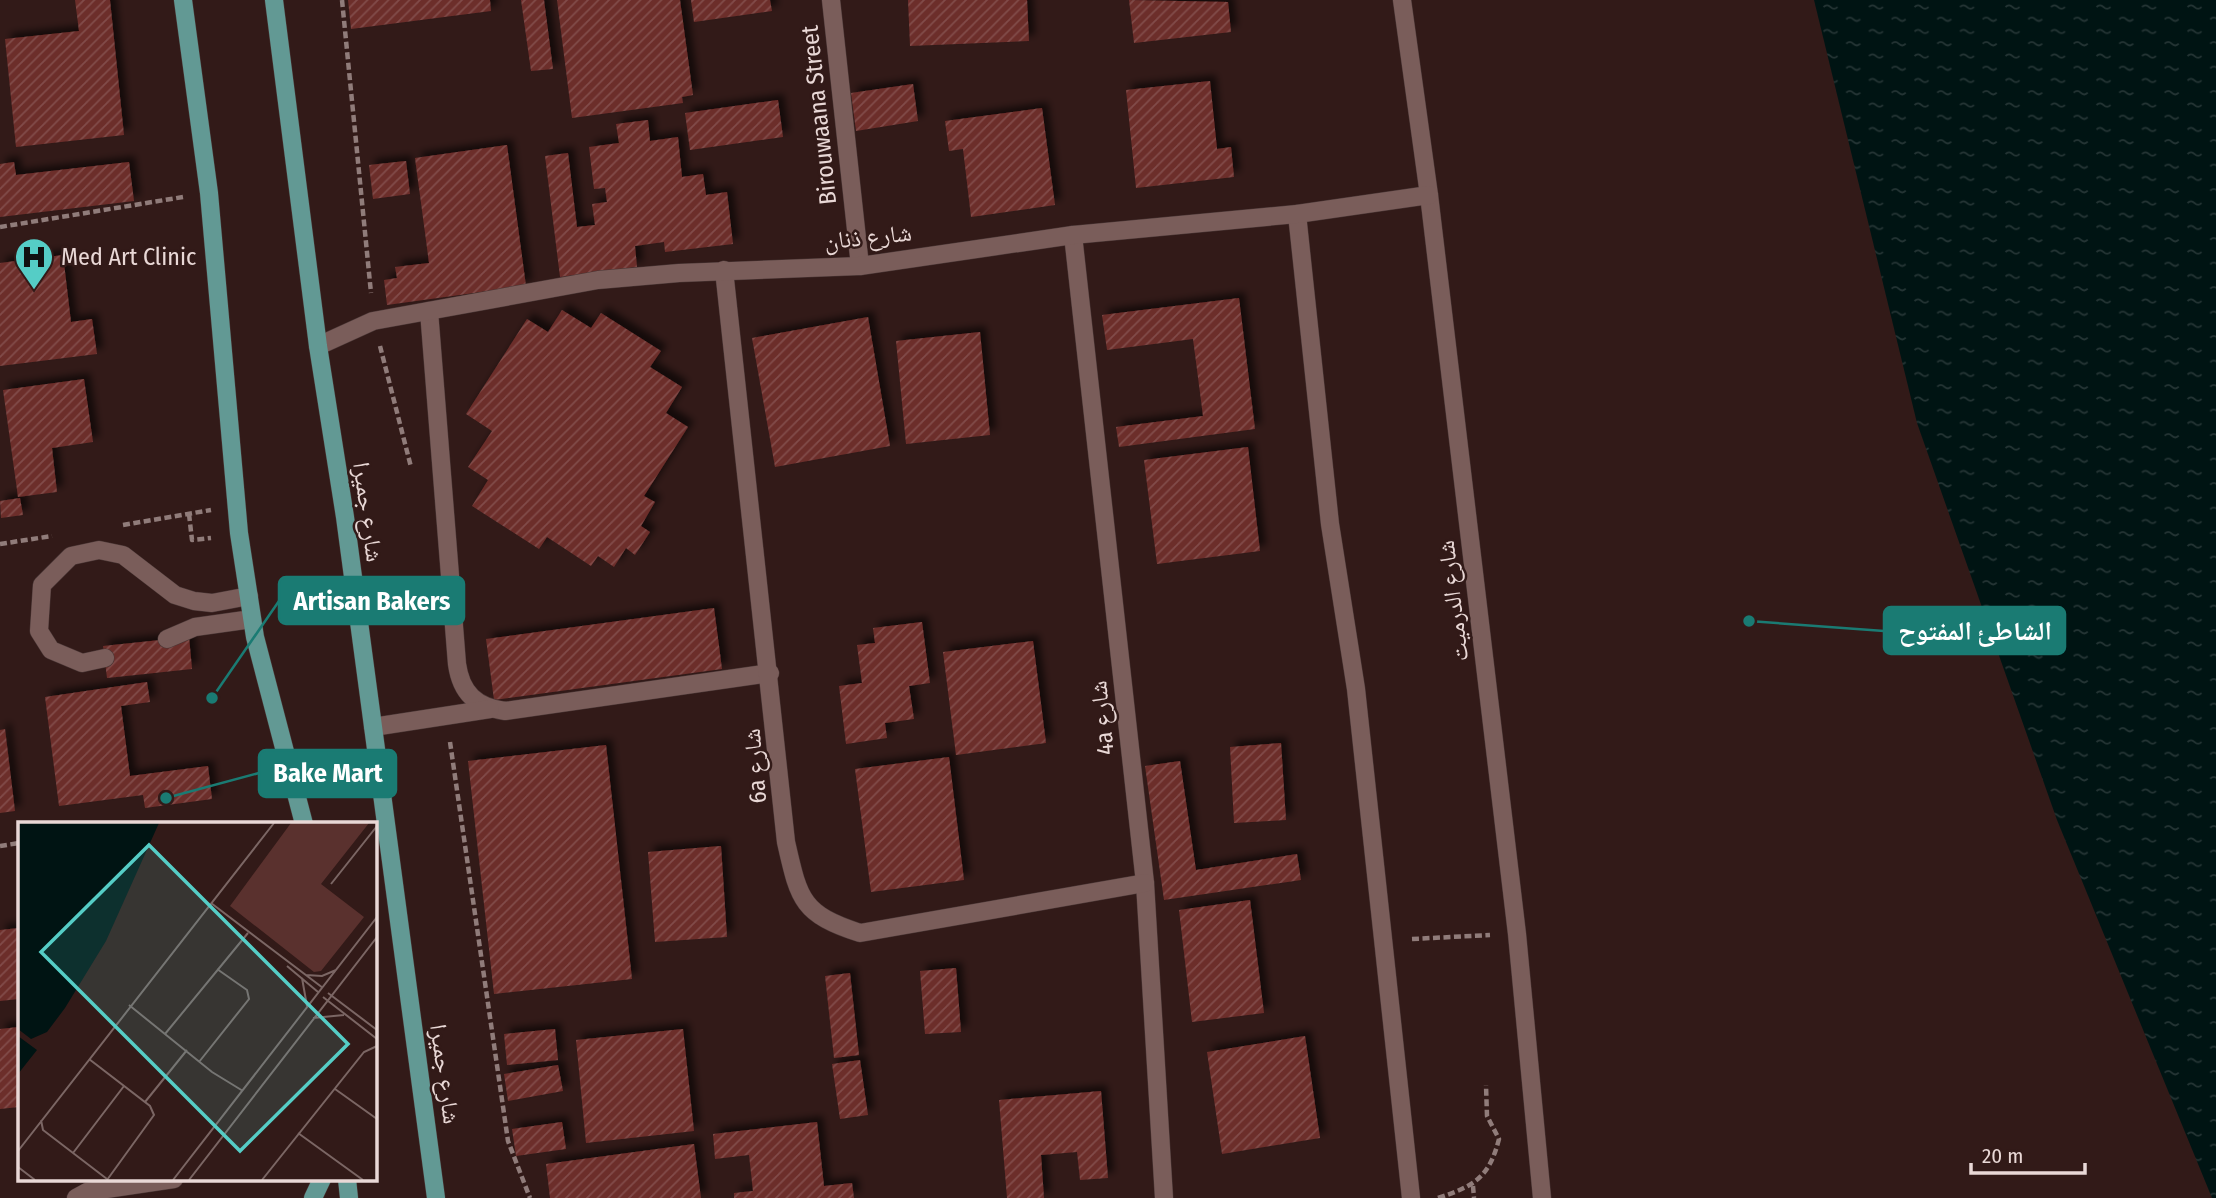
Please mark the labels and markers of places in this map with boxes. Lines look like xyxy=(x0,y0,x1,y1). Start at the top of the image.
hospital icon: Med Art Clinic xyxy=(13,236,55,291)
place label: Med Art Clinic xyxy=(61,243,196,271)
callout: Artisan Bakers xyxy=(279,577,464,624)
callout: الشاطئ المفتوح xyxy=(1884,607,2065,654)
callout: Bake Mart xyxy=(259,750,396,797)

